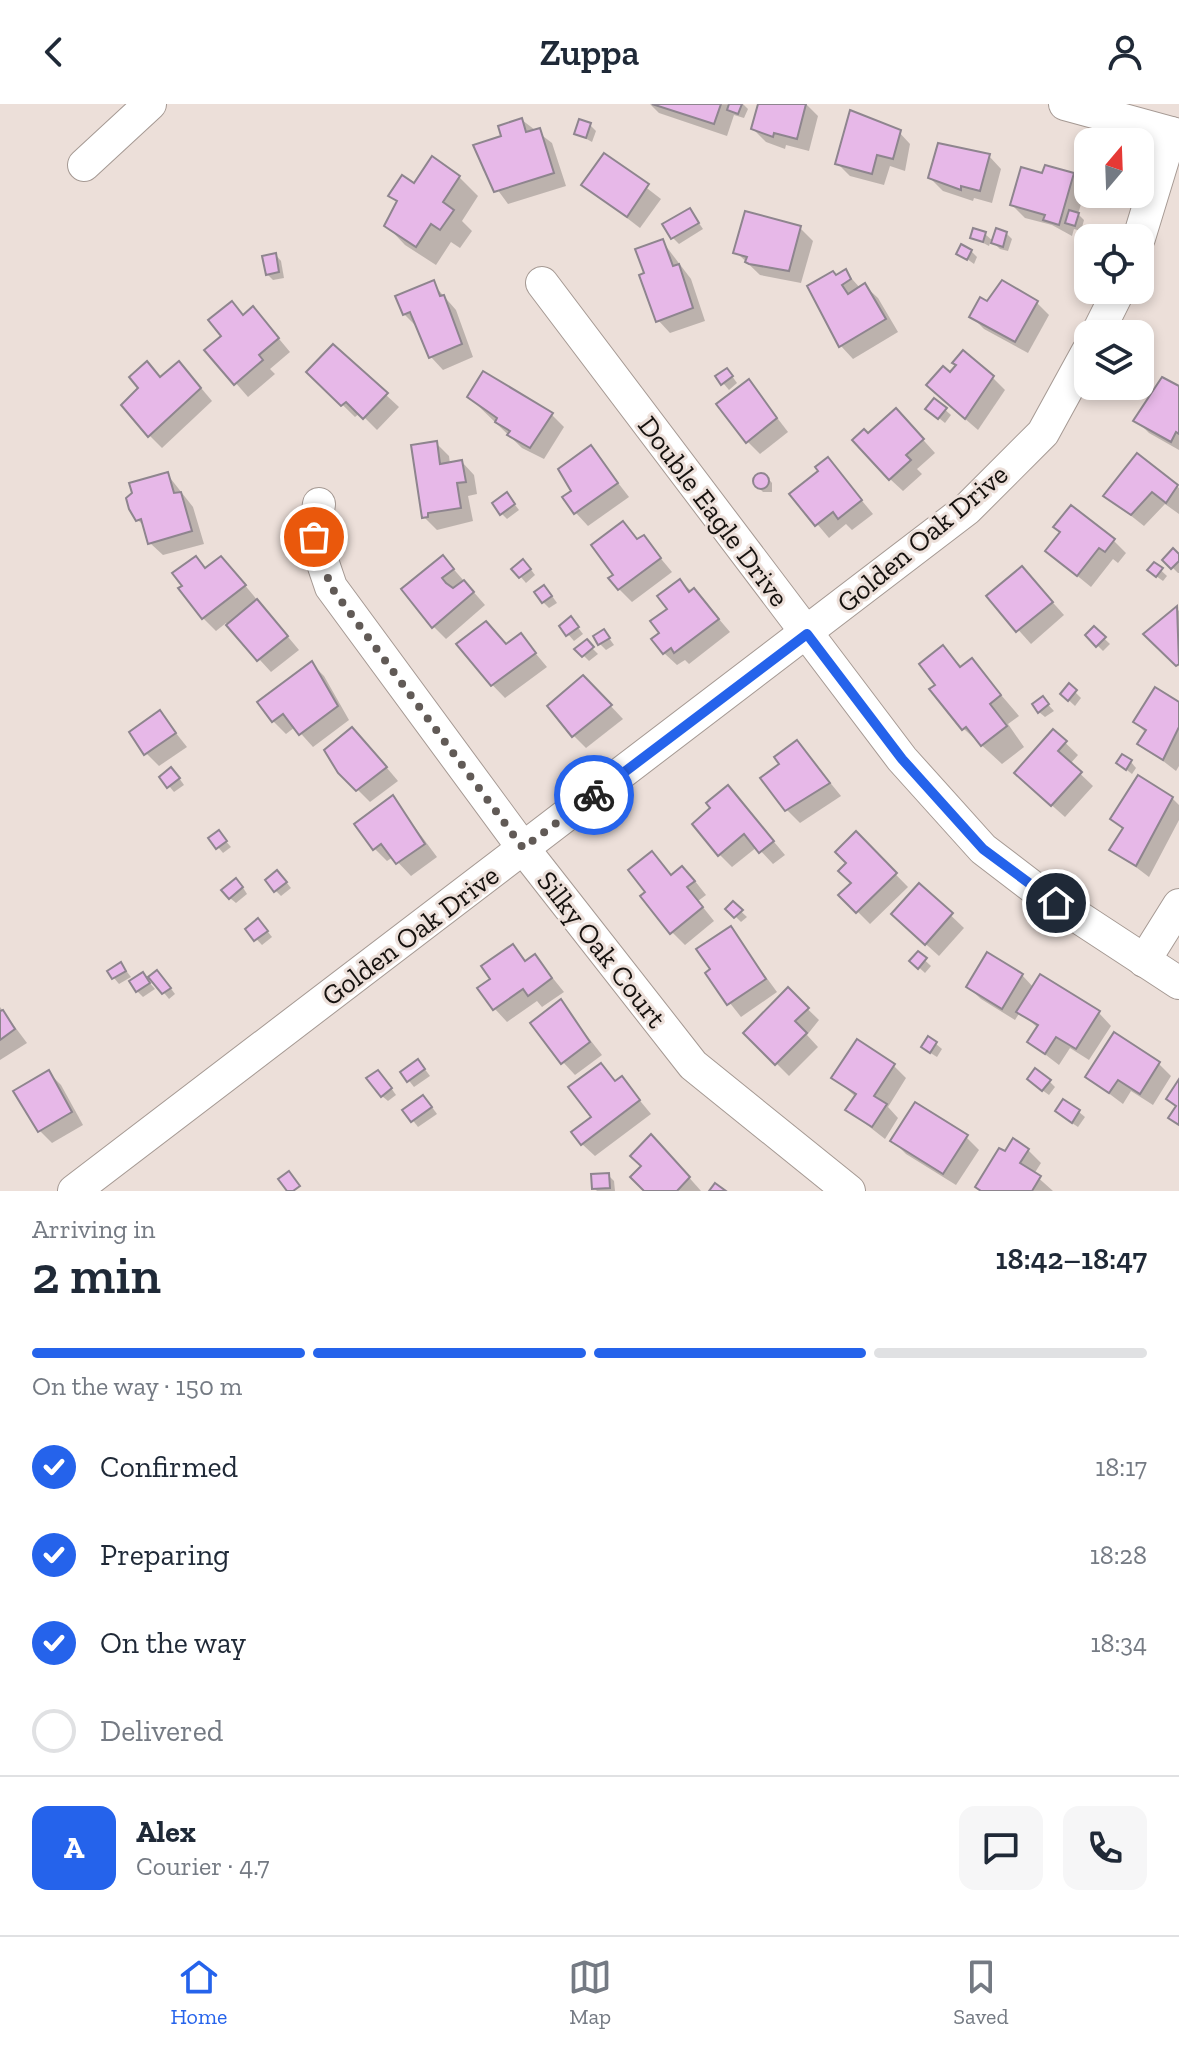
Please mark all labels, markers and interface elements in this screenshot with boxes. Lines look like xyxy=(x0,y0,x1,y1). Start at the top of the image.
icon: back xyxy=(32,30,76,74)
icon: person xyxy=(1103,30,1147,74)
text: Zuppa xyxy=(540,31,639,74)
north arrow xyxy=(1074,128,1154,208)
map controls xyxy=(1074,128,1154,400)
button: locate xyxy=(1074,224,1154,304)
button: layers xyxy=(1074,320,1154,400)
street label: Double Eagle Drive xyxy=(631,410,796,613)
street label: Golden Oak Drive xyxy=(830,457,1014,619)
pin xyxy=(280,503,348,571)
icon: bag xyxy=(292,515,336,559)
courier xyxy=(554,755,634,835)
icon: bike xyxy=(572,773,616,817)
street label: Golden Oak Drive xyxy=(315,858,505,1013)
street label: Silky Oak Court xyxy=(530,864,673,1035)
pin xyxy=(1022,869,1090,937)
icon: home xyxy=(1034,881,1078,925)
text: Arriving in xyxy=(32,1213,155,1245)
text: 18:42–18:47 xyxy=(995,1241,1147,1277)
text: 2 min xyxy=(32,1244,161,1306)
text: On the way · 150 m xyxy=(32,1370,242,1402)
icon: check xyxy=(32,1445,76,1489)
text: Confirmed xyxy=(100,1449,238,1485)
text: 18:17 xyxy=(1095,1451,1147,1483)
icon: check xyxy=(32,1533,76,1577)
text: Preparing xyxy=(100,1537,230,1573)
text: 18:28 xyxy=(1090,1539,1147,1571)
icon: check xyxy=(32,1621,76,1665)
text: On the way xyxy=(100,1625,246,1661)
text: 18:34 xyxy=(1090,1627,1147,1659)
text: Delivered xyxy=(100,1713,223,1749)
button: chat xyxy=(959,1806,1043,1890)
button: phone xyxy=(1063,1806,1147,1890)
text: Alex xyxy=(136,1814,196,1850)
text: A xyxy=(64,1830,84,1866)
text: Courier · 4.7 xyxy=(136,1850,270,1882)
tab: Home xyxy=(171,1955,227,2030)
tab: Map xyxy=(568,1955,612,2030)
tab: Saved xyxy=(953,1955,1008,2030)

